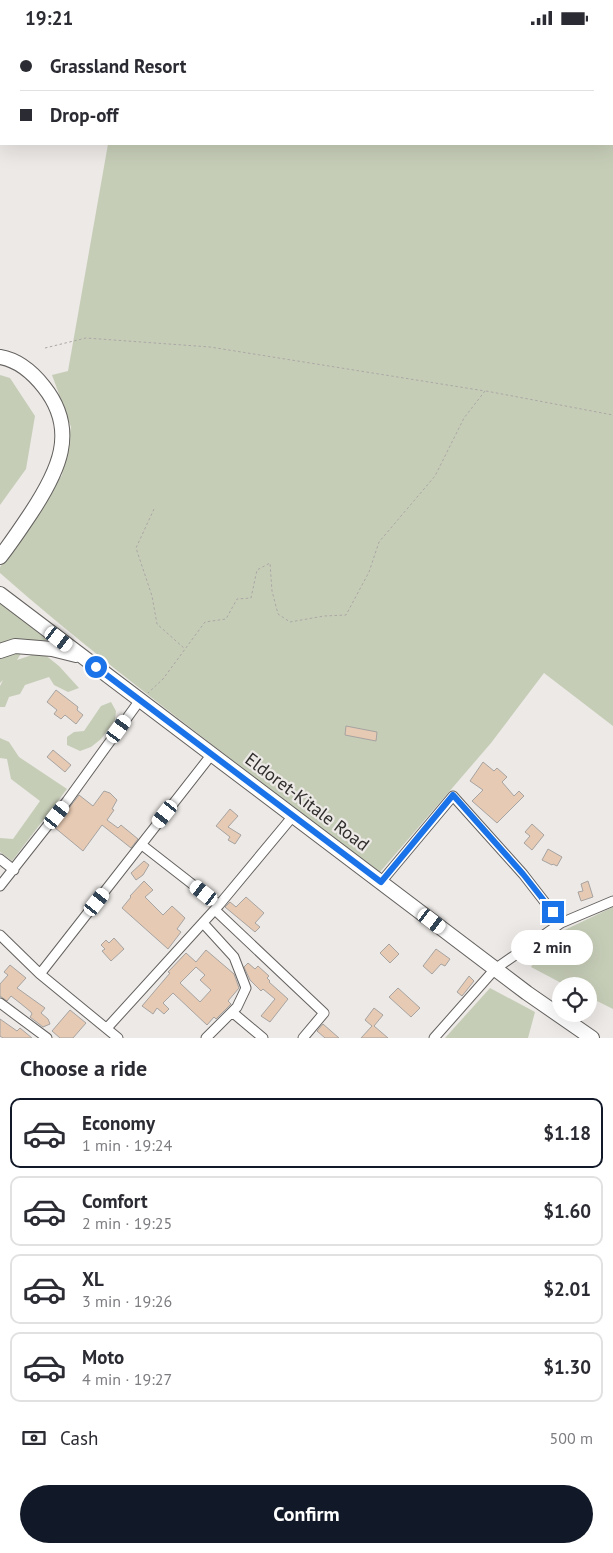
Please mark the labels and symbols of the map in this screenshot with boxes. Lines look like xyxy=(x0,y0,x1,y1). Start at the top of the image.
car xyxy=(42,624,75,654)
route start xyxy=(85,656,107,678)
car xyxy=(104,712,133,746)
street label: Eldoret-Kitale Road xyxy=(241,747,374,856)
car xyxy=(149,798,180,830)
car xyxy=(41,799,72,831)
car xyxy=(187,878,220,908)
car xyxy=(81,886,112,918)
route end xyxy=(542,901,564,923)
car xyxy=(415,906,448,936)
callout: 2 min xyxy=(512,929,594,965)

